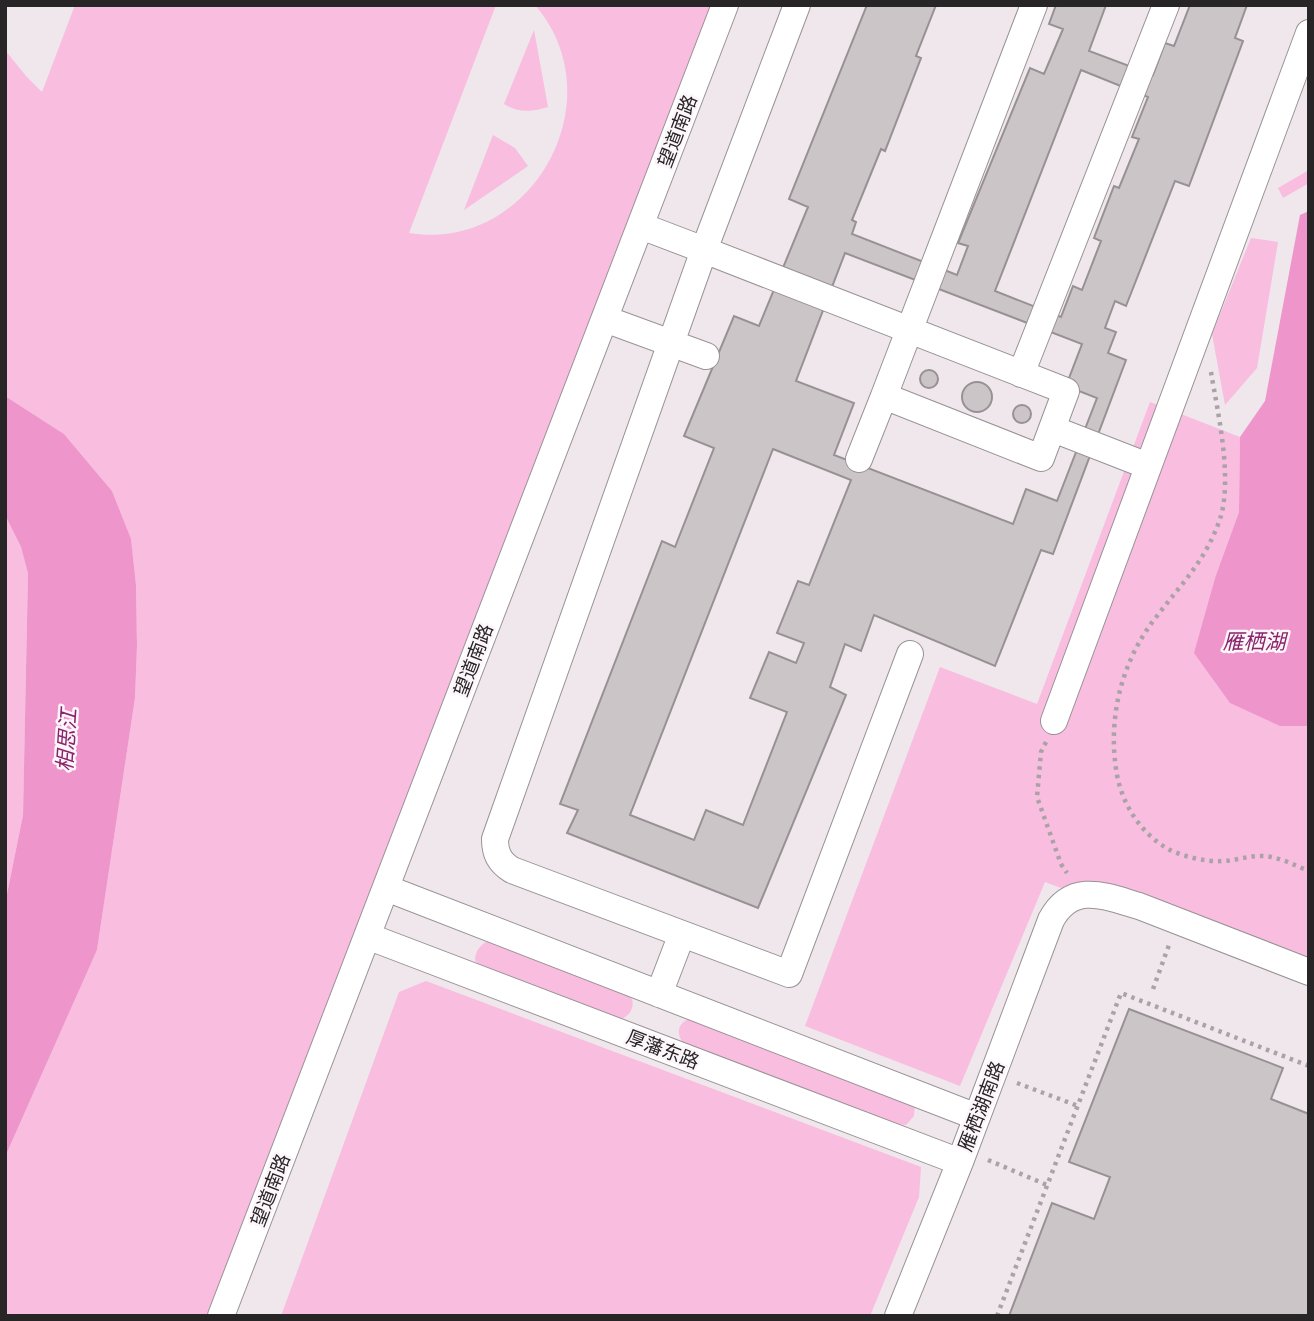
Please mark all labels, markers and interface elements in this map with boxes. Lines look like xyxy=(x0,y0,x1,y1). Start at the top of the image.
street label: 望道南路 xyxy=(653,92,702,171)
street label: 望道南路 xyxy=(449,621,498,700)
water label: 雁栖湖 xyxy=(1223,629,1288,654)
water label: 相思江 xyxy=(52,706,81,772)
street label: 厚藩东路 xyxy=(623,1025,702,1074)
street label: 雁栖湖南路 xyxy=(954,1058,1009,1155)
street label: 望道南路 xyxy=(246,1151,295,1230)

